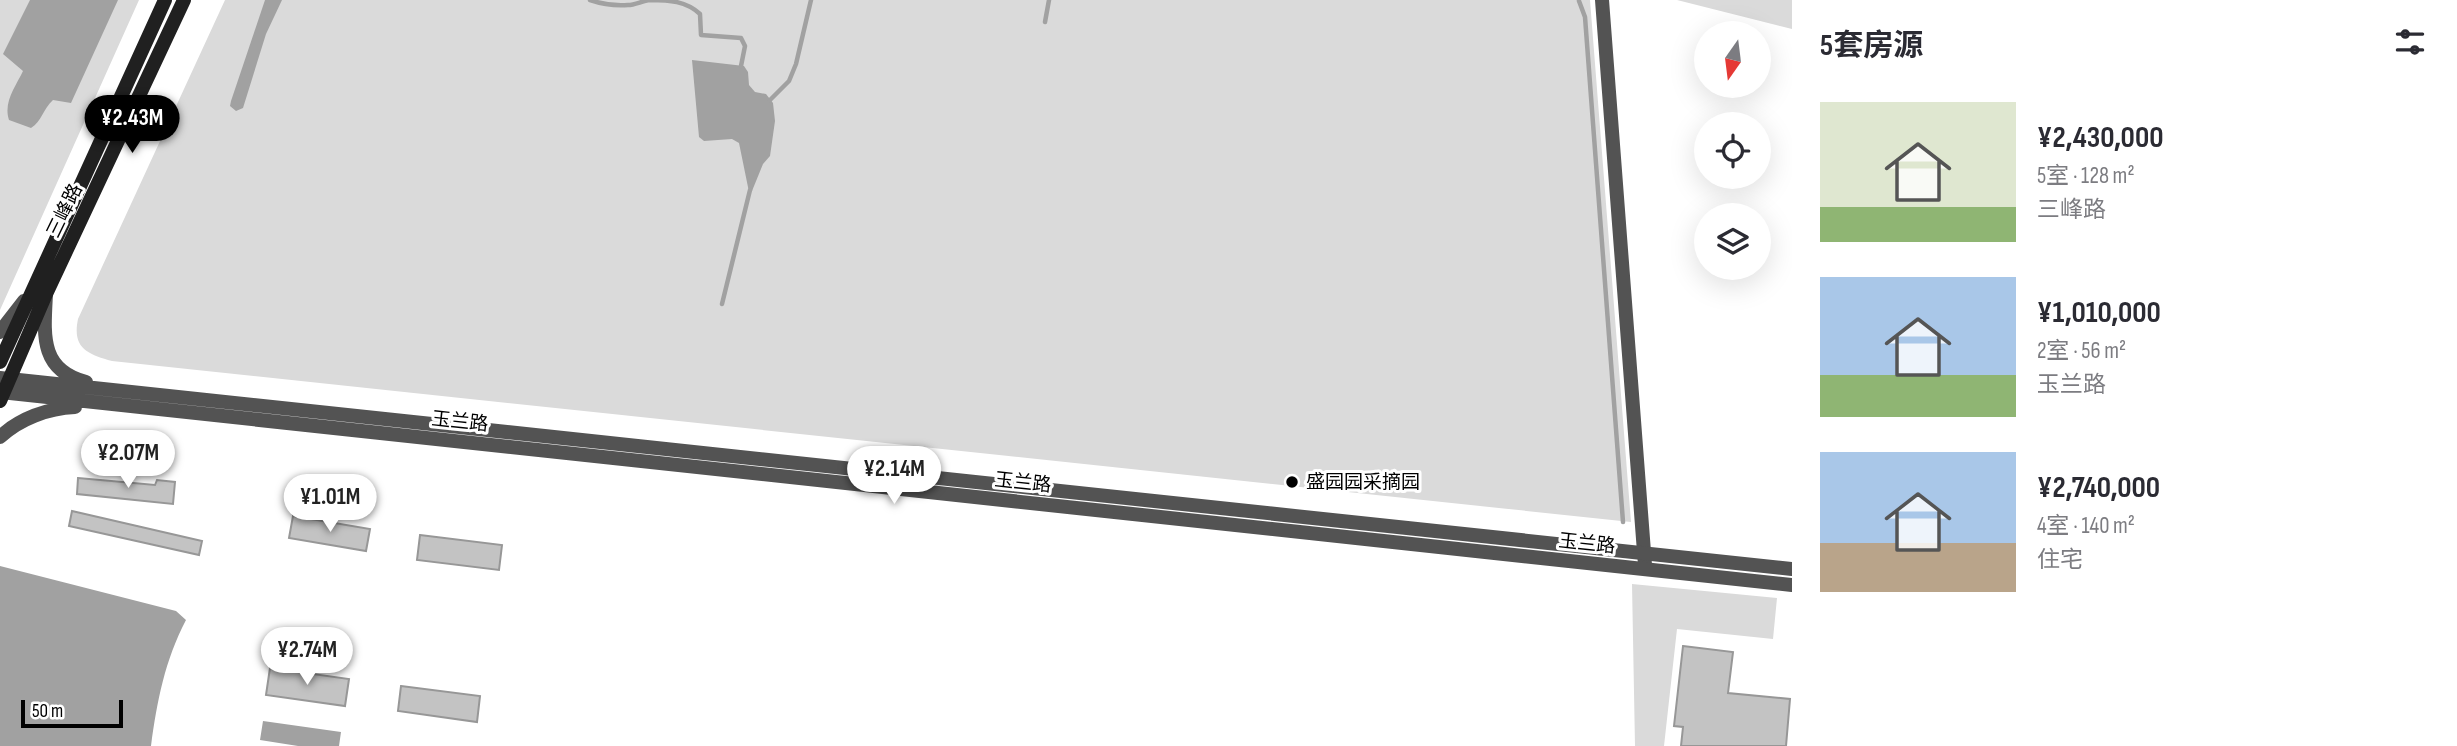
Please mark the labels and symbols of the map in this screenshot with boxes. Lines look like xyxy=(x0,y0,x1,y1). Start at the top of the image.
north arrow xyxy=(1694,21,1771,98)
pin: ¥2.43M xyxy=(75,96,189,155)
street label: 三峰路 xyxy=(42,180,88,242)
street label: 玉兰路 xyxy=(430,408,490,436)
pin: ¥2.07M xyxy=(71,430,185,490)
pin: ¥2.14M xyxy=(837,447,951,506)
street label: 玉兰路 xyxy=(993,469,1053,497)
place label: 盛园园采摘园 xyxy=(1306,471,1420,494)
marker: 盛园园采摘园 xyxy=(1284,474,1300,490)
pin: ¥1.01M xyxy=(273,475,387,534)
street label: 玉兰路 xyxy=(1557,530,1617,558)
pin: ¥2.74M xyxy=(250,628,364,687)
scale bar xyxy=(21,697,122,729)

